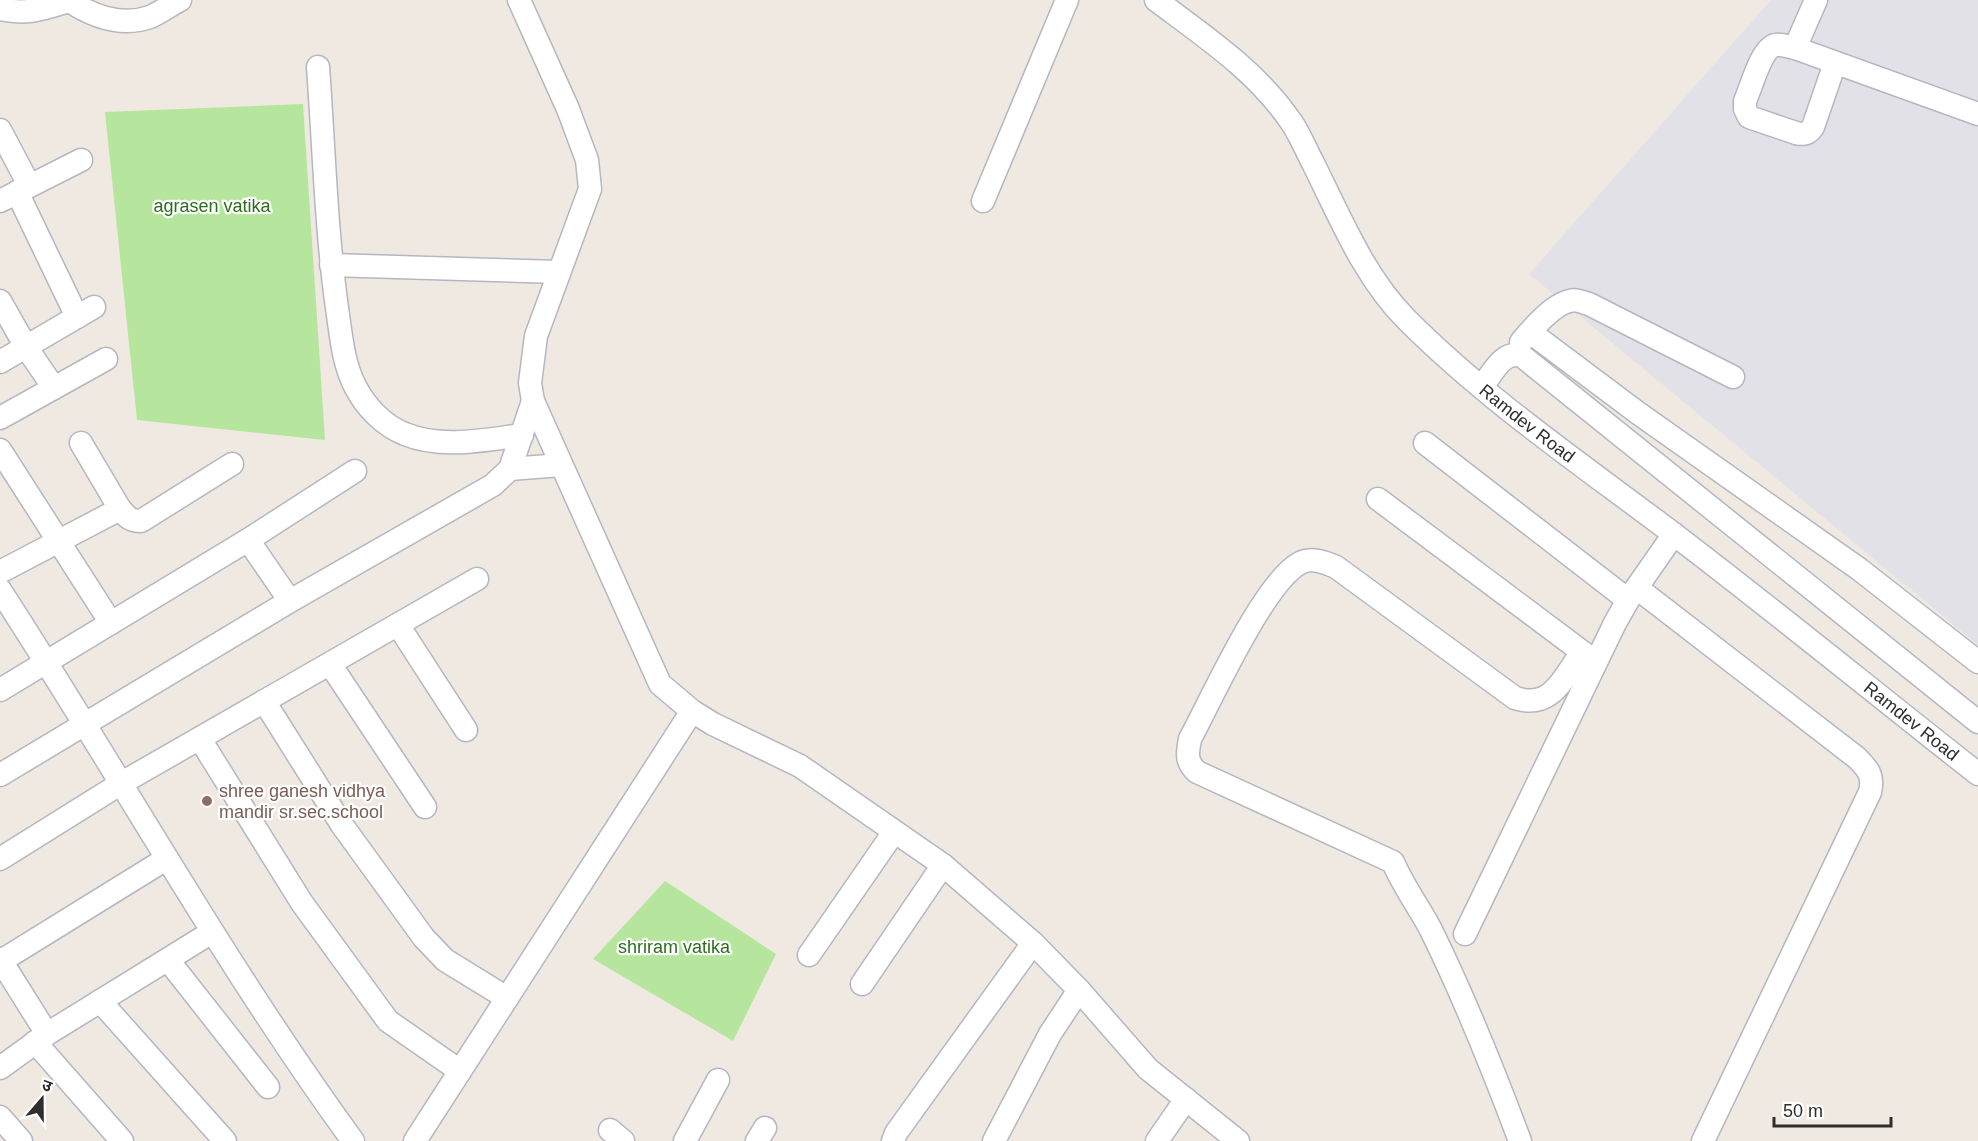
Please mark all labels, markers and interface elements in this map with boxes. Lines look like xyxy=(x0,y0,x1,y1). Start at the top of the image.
park label: agrasen vatika xyxy=(153,196,272,216)
street label: Ramdev Road xyxy=(1475,380,1579,467)
street label: Ramdev Road xyxy=(1860,678,1963,765)
place label: shree ganesh vidhya mandir sr.sec.school xyxy=(219,781,386,822)
marker: shree ganesh vidhya mandir sr.sec.school xyxy=(200,794,214,808)
park label: shriram vatika xyxy=(618,937,731,957)
north arrow xyxy=(12,1069,72,1129)
text: उ xyxy=(40,1076,55,1095)
scale bar xyxy=(1774,1090,1891,1128)
text: 50 m xyxy=(1783,1101,1823,1121)

